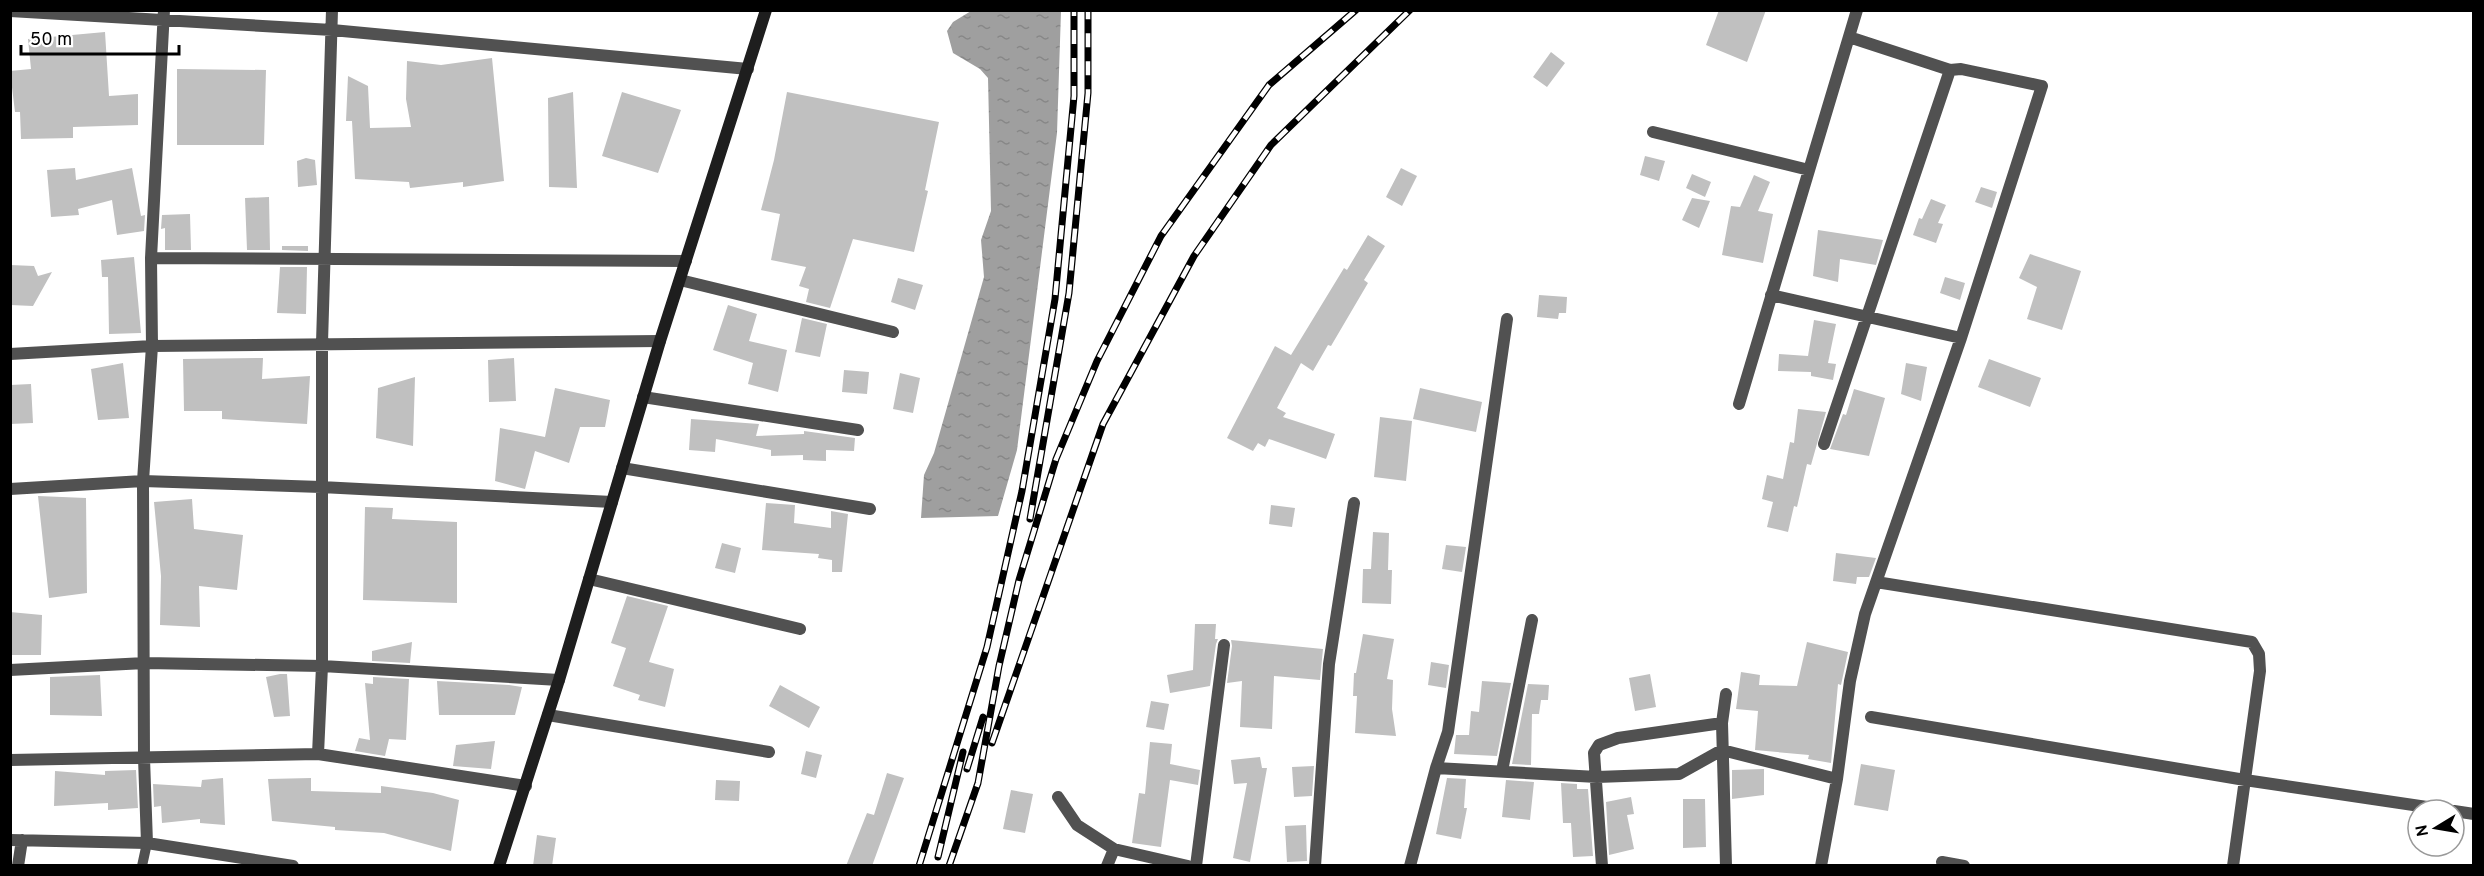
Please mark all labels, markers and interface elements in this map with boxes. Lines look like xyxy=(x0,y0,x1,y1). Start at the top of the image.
scale bar xyxy=(21,18,178,56)
text: 50 m xyxy=(30,29,72,52)
north arrow xyxy=(2406,798,2466,858)
text: N xyxy=(2412,823,2434,838)

